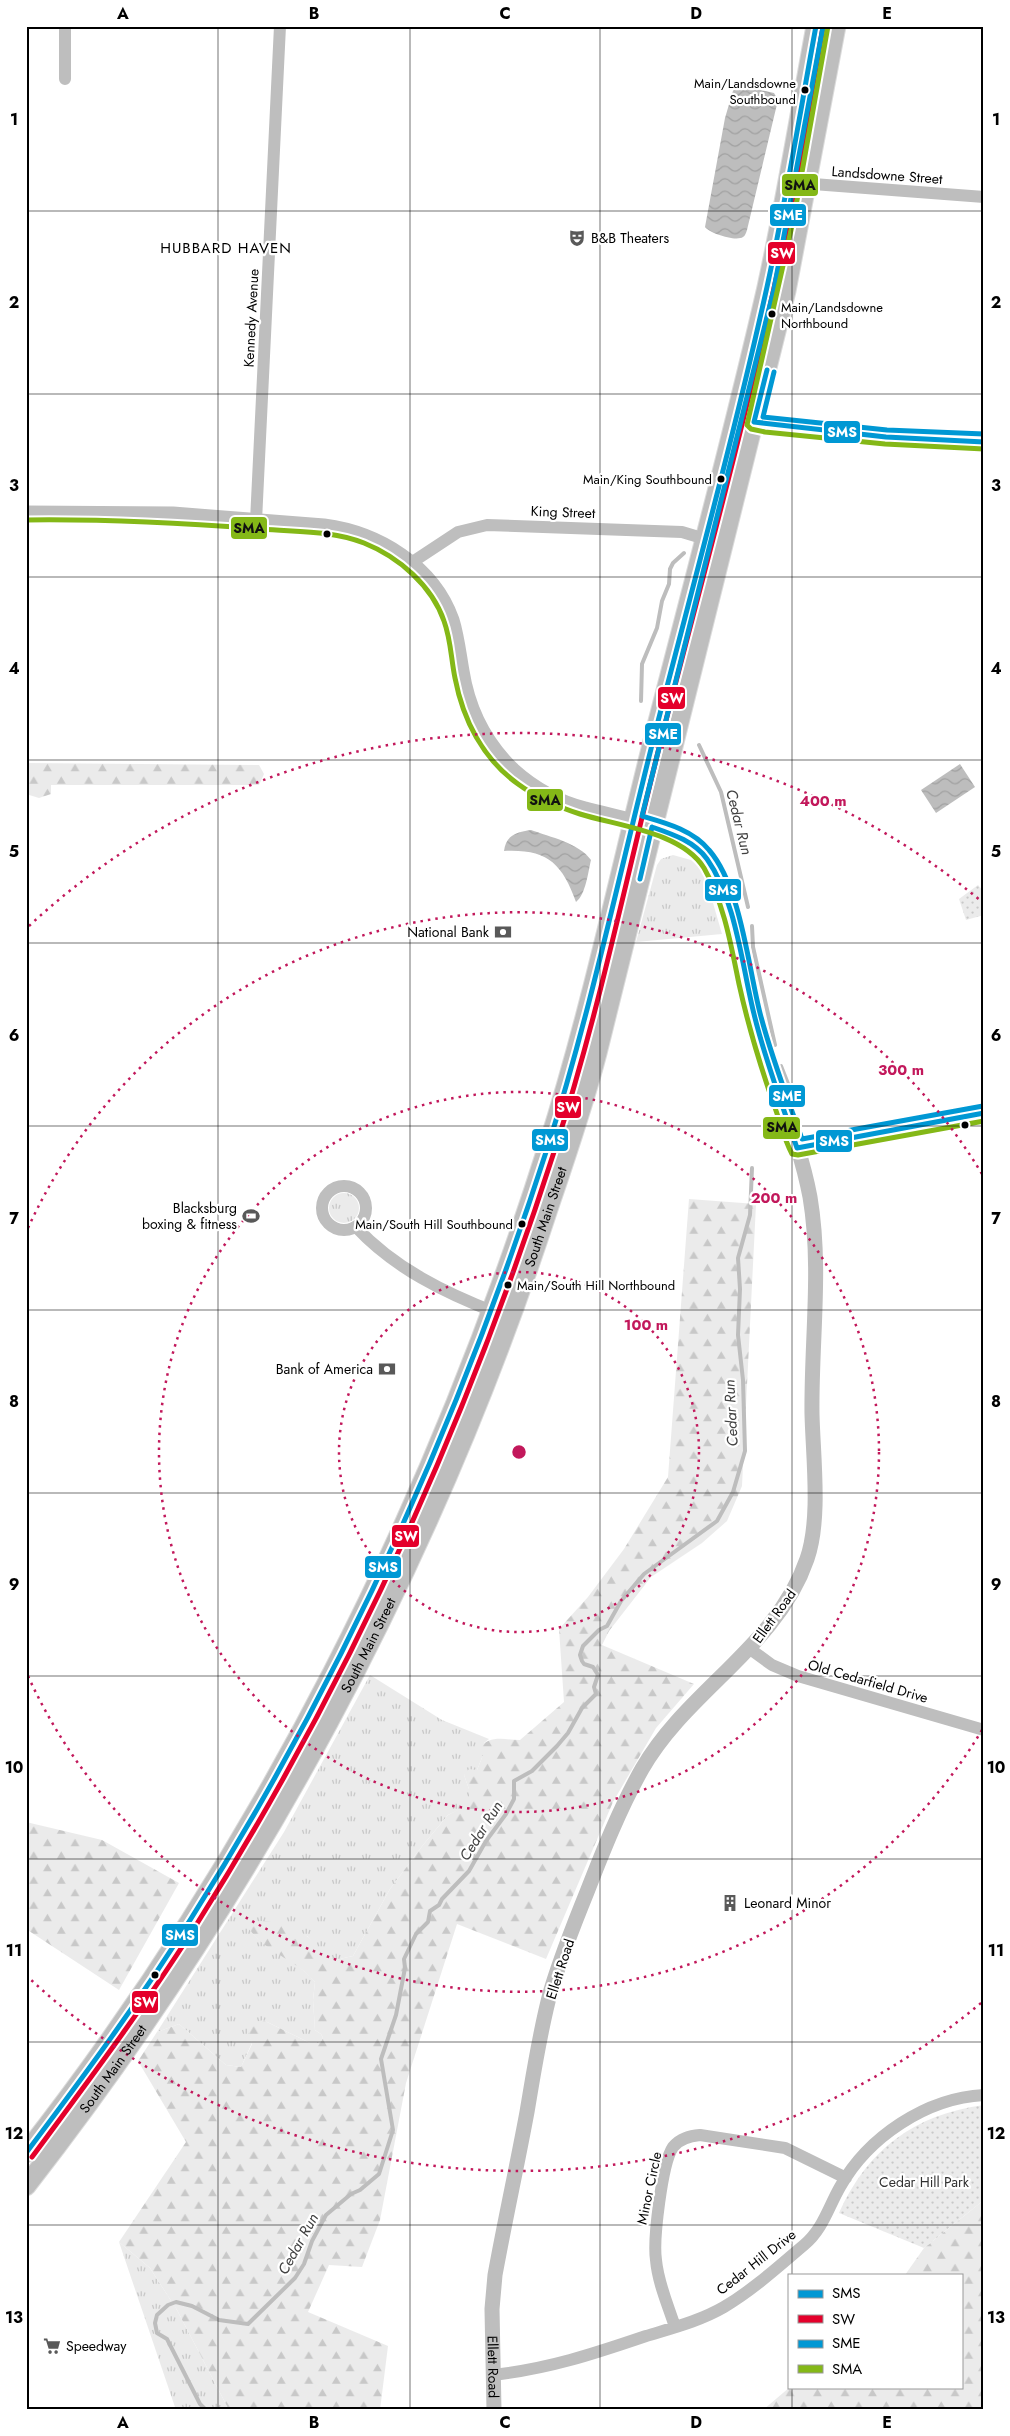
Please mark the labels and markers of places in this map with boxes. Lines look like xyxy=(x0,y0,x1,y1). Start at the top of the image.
place label: Main/Landsdowne Southbound xyxy=(694,74,796,109)
marker: Main/Landsdowne Southbound xyxy=(800,85,810,95)
theatre icon: B&B Theaters xyxy=(567,228,587,248)
place label: B&B Theaters xyxy=(591,228,669,248)
place label: Main/Landsdowne Northbound xyxy=(781,298,883,333)
marker: Main/Landsdowne Northbound xyxy=(767,309,777,319)
place label: Main/King Southbound xyxy=(583,470,712,489)
marker: Main/King Southbound xyxy=(716,474,726,484)
unlabelled marker xyxy=(322,529,332,539)
place label: National Bank xyxy=(407,922,490,942)
bank icon: National Bank xyxy=(493,922,513,942)
unlabelled marker xyxy=(960,1120,970,1130)
place label: Blacksburg boxing & fitness xyxy=(142,1198,237,1234)
sports icon: Blacksburg boxing & fitness xyxy=(241,1206,261,1226)
place label: Main/South Hill Southbound xyxy=(355,1215,513,1234)
marker: Main/South Hill Southbound xyxy=(517,1219,527,1229)
place label: Main/South Hill Northbound xyxy=(517,1276,675,1295)
marker: Main/South Hill Northbound xyxy=(503,1280,513,1290)
place label: Bank of America xyxy=(276,1359,373,1379)
bank icon: Bank of America xyxy=(377,1359,397,1379)
centre of rings xyxy=(510,1443,528,1461)
building icon: Leonard Minor xyxy=(720,1893,740,1913)
place label: Leonard Minor xyxy=(744,1893,831,1913)
unlabelled marker xyxy=(150,1970,160,1980)
supermarket icon: Speedway xyxy=(42,2336,62,2356)
place label: Speedway xyxy=(66,2336,127,2356)

